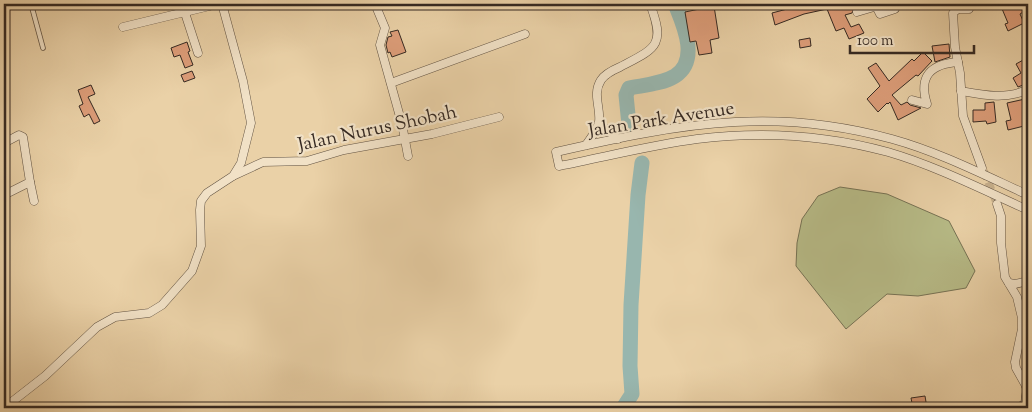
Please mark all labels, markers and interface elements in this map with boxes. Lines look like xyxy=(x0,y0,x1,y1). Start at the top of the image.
scale bar xyxy=(850,22,973,54)
text: 100 m xyxy=(857,31,894,52)
street label: Jalan Park Avenue xyxy=(585,96,736,145)
street label: Jalan Nurus Shobah xyxy=(295,99,460,160)

